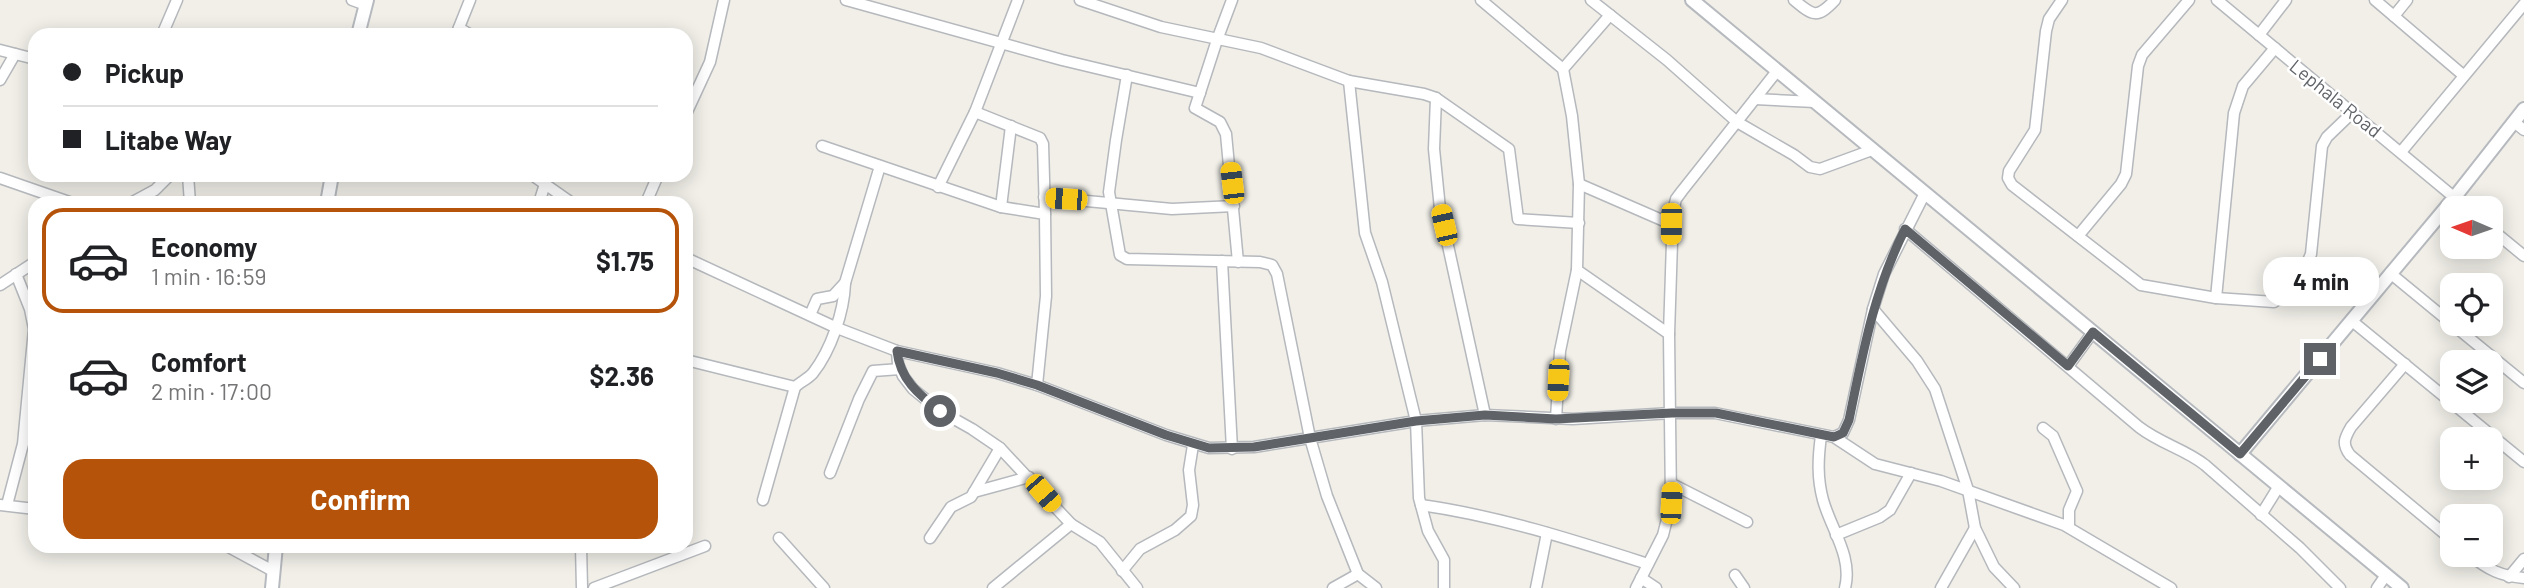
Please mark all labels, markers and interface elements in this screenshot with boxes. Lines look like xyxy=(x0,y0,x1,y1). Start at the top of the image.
street label: Lephala Road xyxy=(2286,54,2386,142)
text: Pickup xyxy=(105,57,184,88)
text: Litabe Way xyxy=(105,124,232,155)
car xyxy=(1220,161,1245,205)
car xyxy=(1045,187,1088,211)
north arrow xyxy=(2440,196,2502,259)
map controls xyxy=(2440,196,2503,567)
car xyxy=(1430,202,1459,248)
car xyxy=(1661,203,1682,245)
icon: car xyxy=(67,229,130,292)
text: Economy xyxy=(151,231,257,262)
text: $1.75 xyxy=(596,245,654,276)
callout: 4 min xyxy=(2262,258,2378,306)
text: 1 min · 16:59 xyxy=(151,262,266,290)
text: 4 min xyxy=(2293,267,2349,295)
button: locate xyxy=(2440,273,2503,336)
route end xyxy=(2304,343,2336,375)
icon: car xyxy=(67,344,130,407)
text: Comfort xyxy=(151,346,247,377)
button: layers xyxy=(2440,350,2503,413)
car xyxy=(1547,358,1570,402)
text: $2.36 xyxy=(590,360,654,391)
text: 2 min · 17:00 xyxy=(151,377,272,405)
route start xyxy=(924,395,956,427)
button: + xyxy=(2440,427,2503,490)
button: Confirm xyxy=(63,459,658,539)
car xyxy=(1022,470,1065,516)
car xyxy=(1660,481,1683,525)
button: − xyxy=(2440,504,2503,567)

